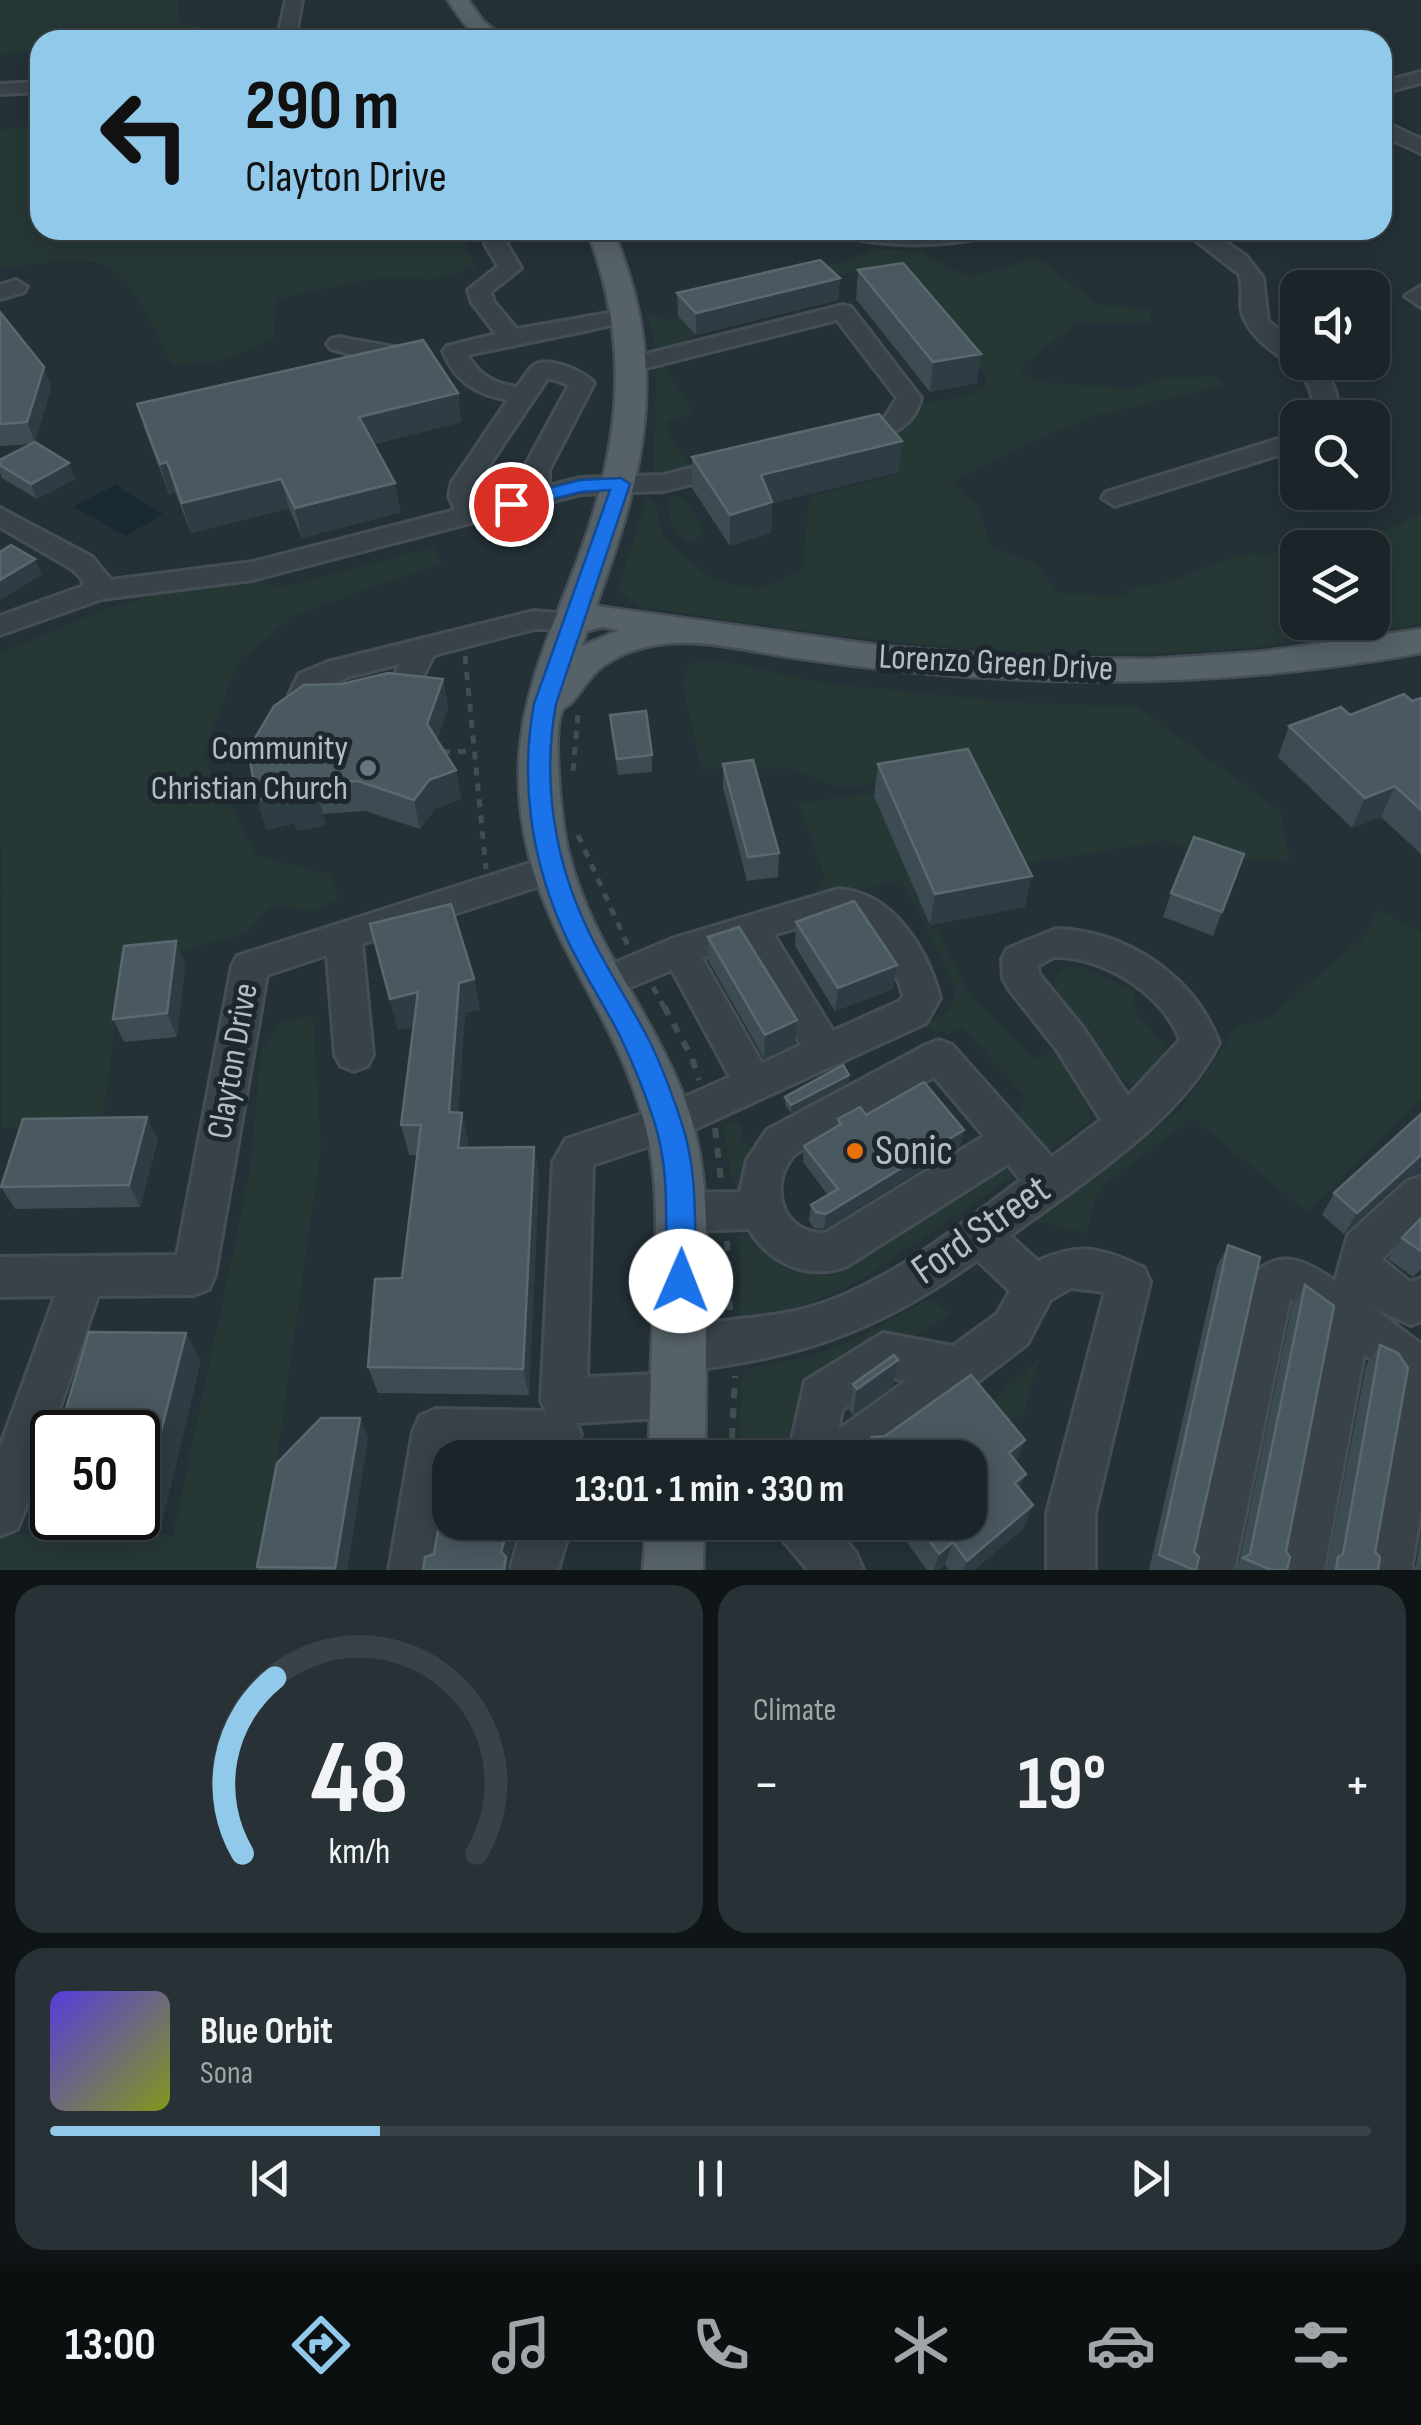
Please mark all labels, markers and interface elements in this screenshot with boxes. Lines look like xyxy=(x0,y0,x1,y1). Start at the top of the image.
text: 290 m xyxy=(245,65,400,149)
icon: left xyxy=(80,70,210,200)
text: Clayton Drive xyxy=(245,150,447,205)
map controls xyxy=(1280,270,1390,640)
button: sound xyxy=(1280,270,1390,380)
button: search xyxy=(1280,400,1390,510)
pin xyxy=(469,462,554,547)
icon: arrive xyxy=(484,477,539,532)
button: layers xyxy=(1280,530,1390,640)
street label: Lorenzo Green Drive xyxy=(878,635,1114,691)
place label: Community Christian Church xyxy=(151,727,348,810)
marker: Community Christian Church xyxy=(357,757,379,779)
street label: Clayton Drive xyxy=(198,980,268,1142)
place label: Sonic xyxy=(875,1126,953,1177)
marker: Sonic xyxy=(844,1140,866,1162)
street label: Ford Street xyxy=(902,1164,1060,1296)
position arrow xyxy=(629,1229,733,1333)
speed limit sign: 50 xyxy=(30,1410,160,1540)
text: 13:01 · 1 min · 330 m xyxy=(575,1467,844,1512)
text: Climate xyxy=(753,1691,836,1730)
text: 48 xyxy=(310,1717,408,1842)
text: 19° xyxy=(1018,1740,1106,1831)
text: − xyxy=(753,1752,780,1819)
text: + xyxy=(1344,1752,1371,1819)
text: km/h xyxy=(328,1831,390,1874)
text: Blue Orbit xyxy=(200,2009,333,2054)
text: Sona xyxy=(200,2054,253,2093)
icon: previous xyxy=(243,2151,298,2206)
icon: pause xyxy=(683,2151,738,2206)
icon: next xyxy=(1123,2151,1178,2206)
icon: directions xyxy=(286,2310,356,2380)
icon: music xyxy=(486,2310,556,2380)
icon: phone xyxy=(686,2310,756,2380)
icon: climate xyxy=(886,2310,956,2380)
icon: car xyxy=(1086,2310,1156,2380)
icon: filters xyxy=(1286,2310,1356,2380)
text: 13:00 xyxy=(65,2318,156,2373)

